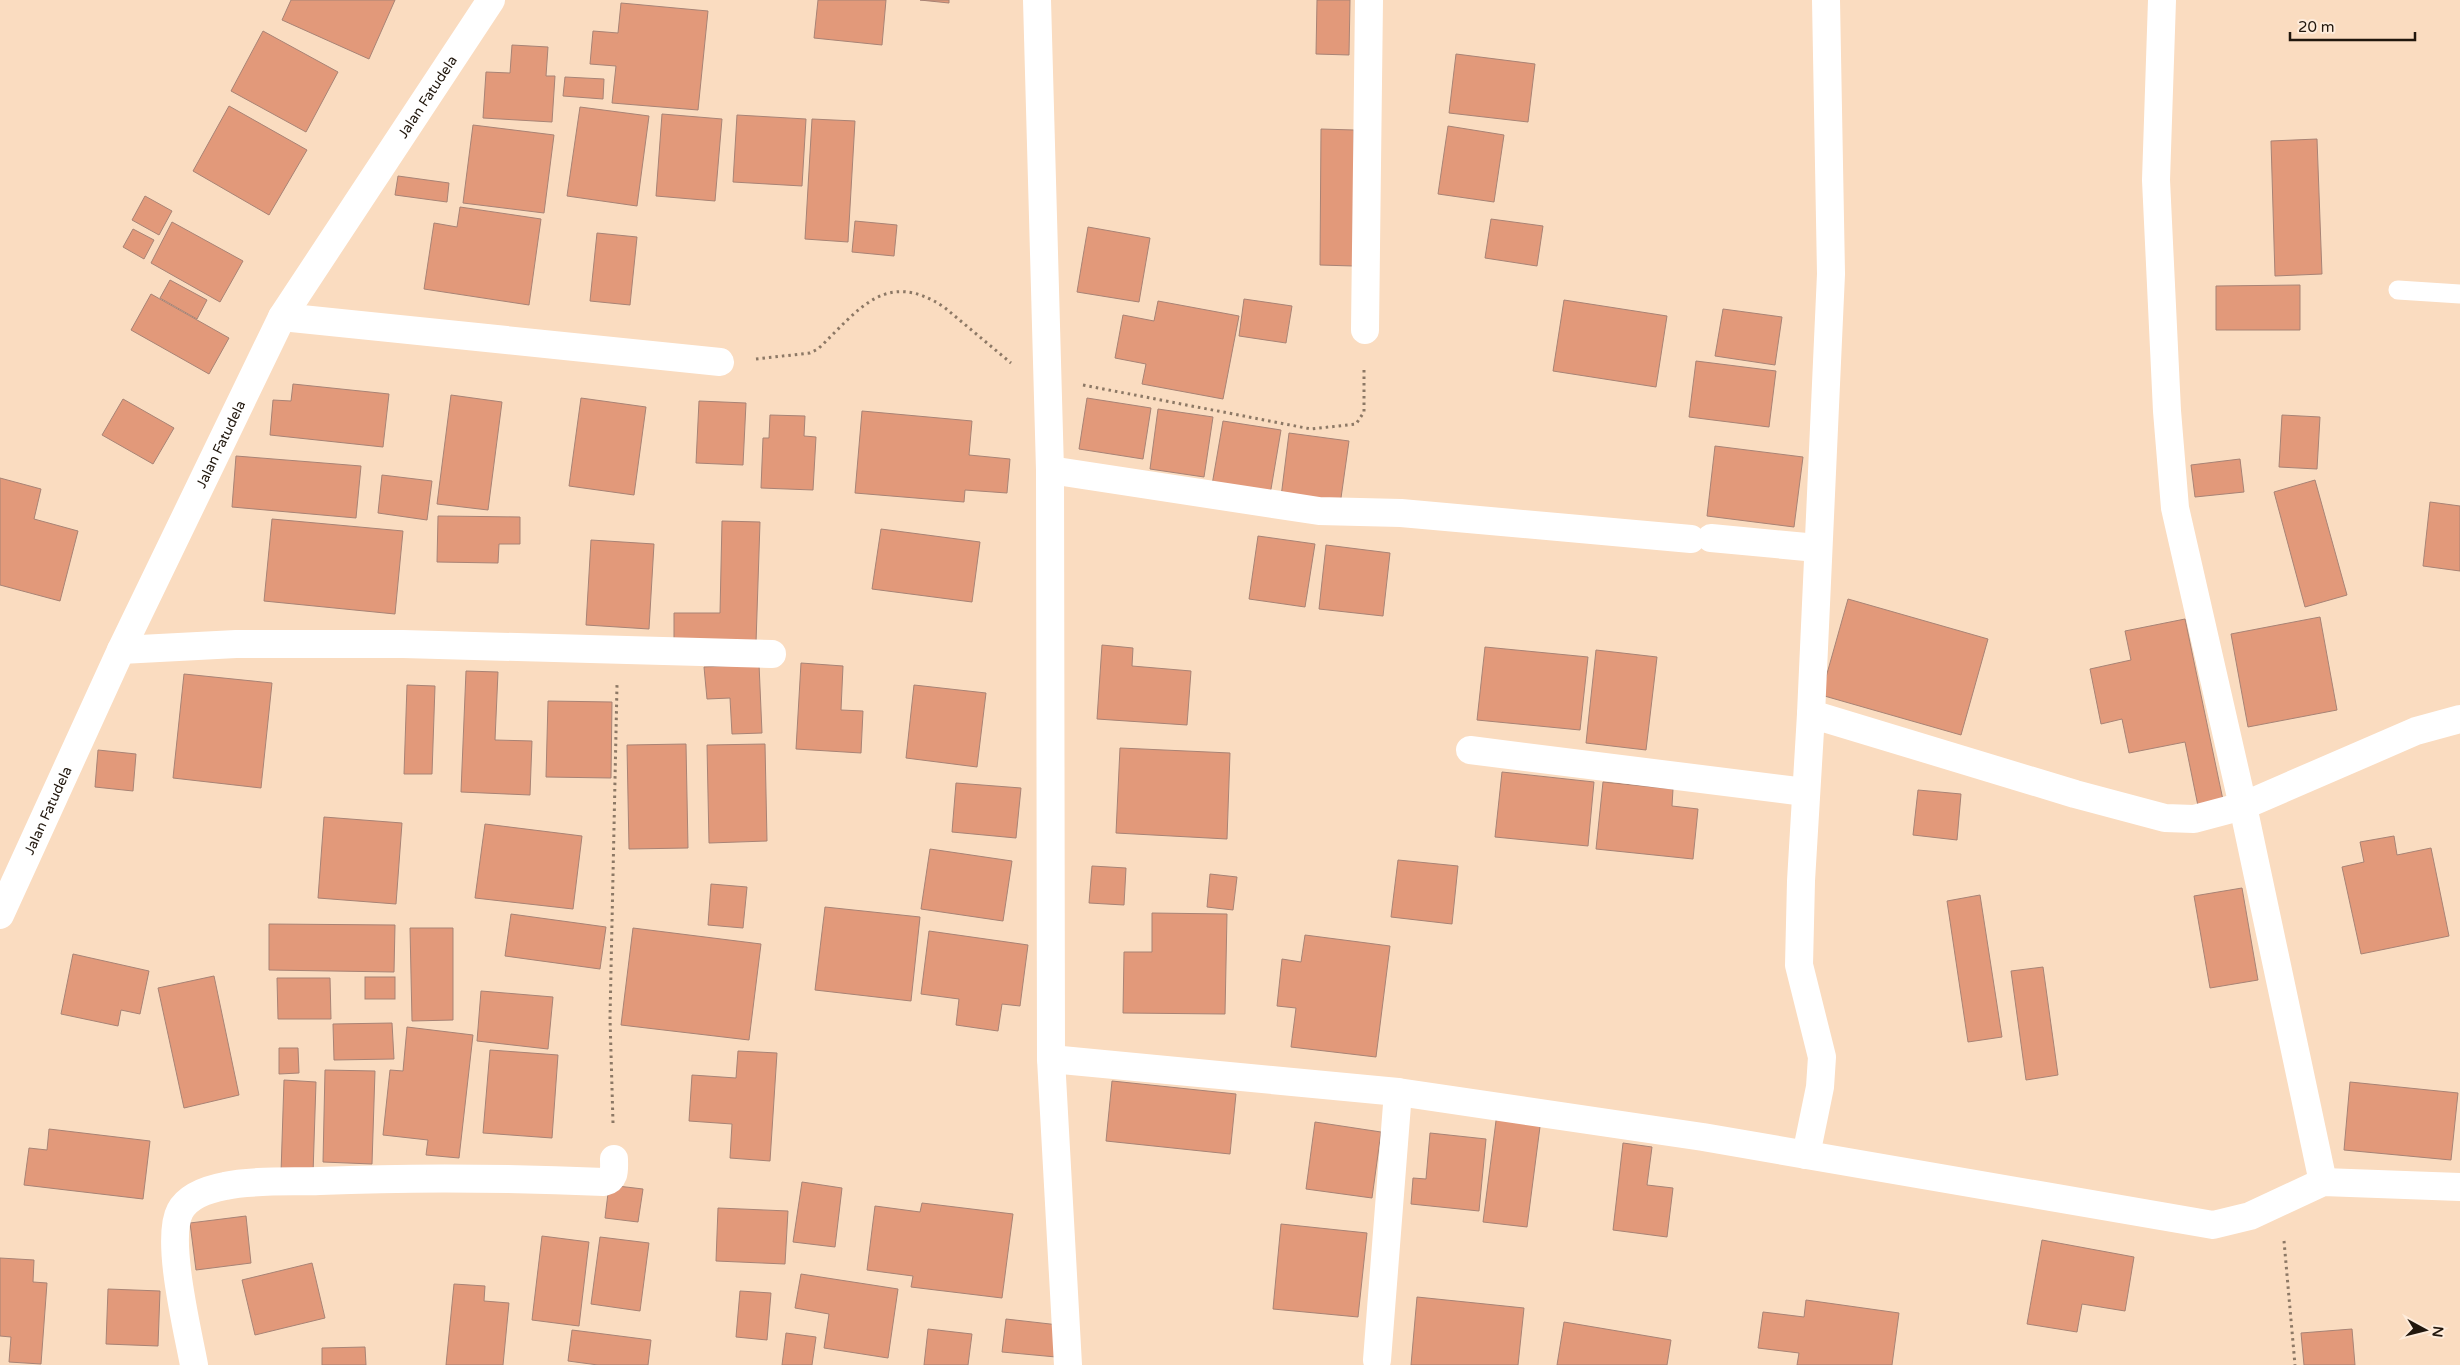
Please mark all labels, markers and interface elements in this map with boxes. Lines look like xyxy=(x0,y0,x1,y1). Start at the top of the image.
scale bar xyxy=(2290,10,2415,42)
text: 20 m xyxy=(2298,18,2335,36)
street label: Jalan Fatudela xyxy=(394,53,461,141)
street label: Jalan Fatudela xyxy=(193,398,249,491)
street label: Jalan Fatudela xyxy=(21,764,76,857)
north arrow xyxy=(2400,1305,2450,1355)
text: N xyxy=(2428,1325,2447,1338)

